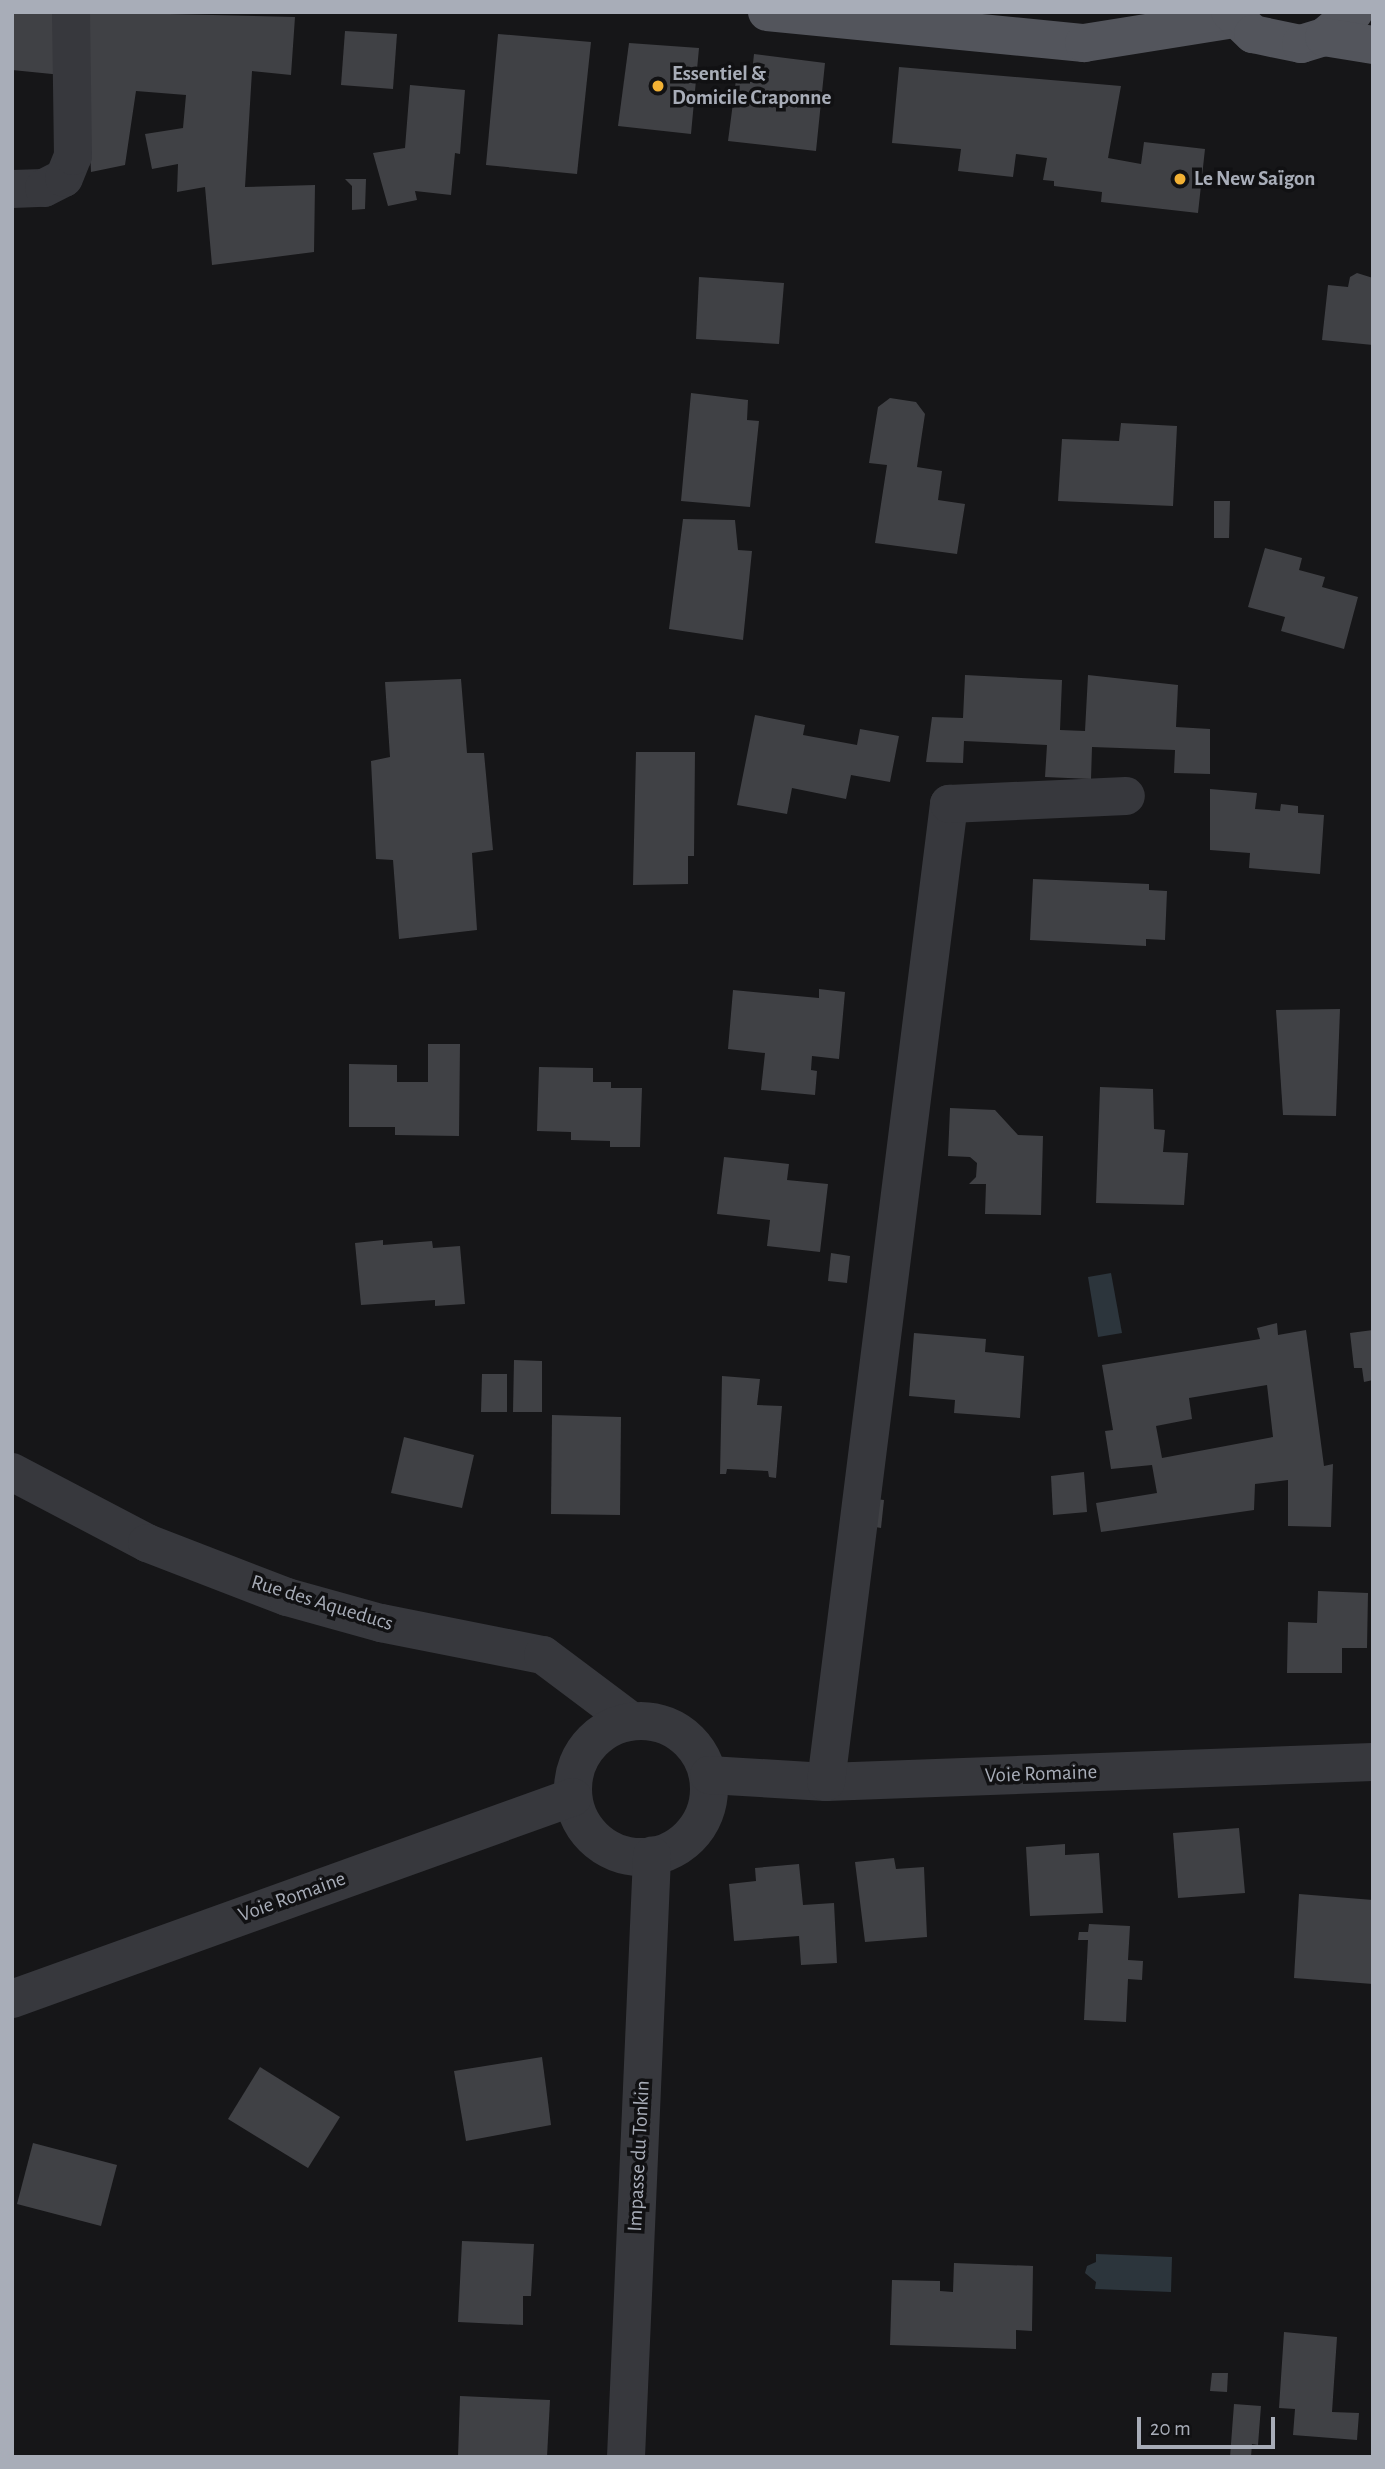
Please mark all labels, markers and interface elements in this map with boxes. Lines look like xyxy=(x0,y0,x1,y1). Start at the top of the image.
place label: Essentiel & Domicile Craponne xyxy=(672,61,831,111)
marker: Essentiel & Domicile Craponne xyxy=(650,78,666,94)
place label: Le New Saïgon xyxy=(1194,166,1315,192)
marker: Le New Saïgon xyxy=(1172,171,1188,187)
street label: Rue des Aqueducs xyxy=(248,1569,396,1637)
street label: Voie Romaine xyxy=(984,1759,1098,1789)
street label: Voie Romaine xyxy=(235,1866,349,1928)
street label: Impasse du Tonkin xyxy=(622,2080,656,2232)
scale bar xyxy=(1140,2402,1278,2446)
text: 20 m xyxy=(1150,2418,1191,2439)

